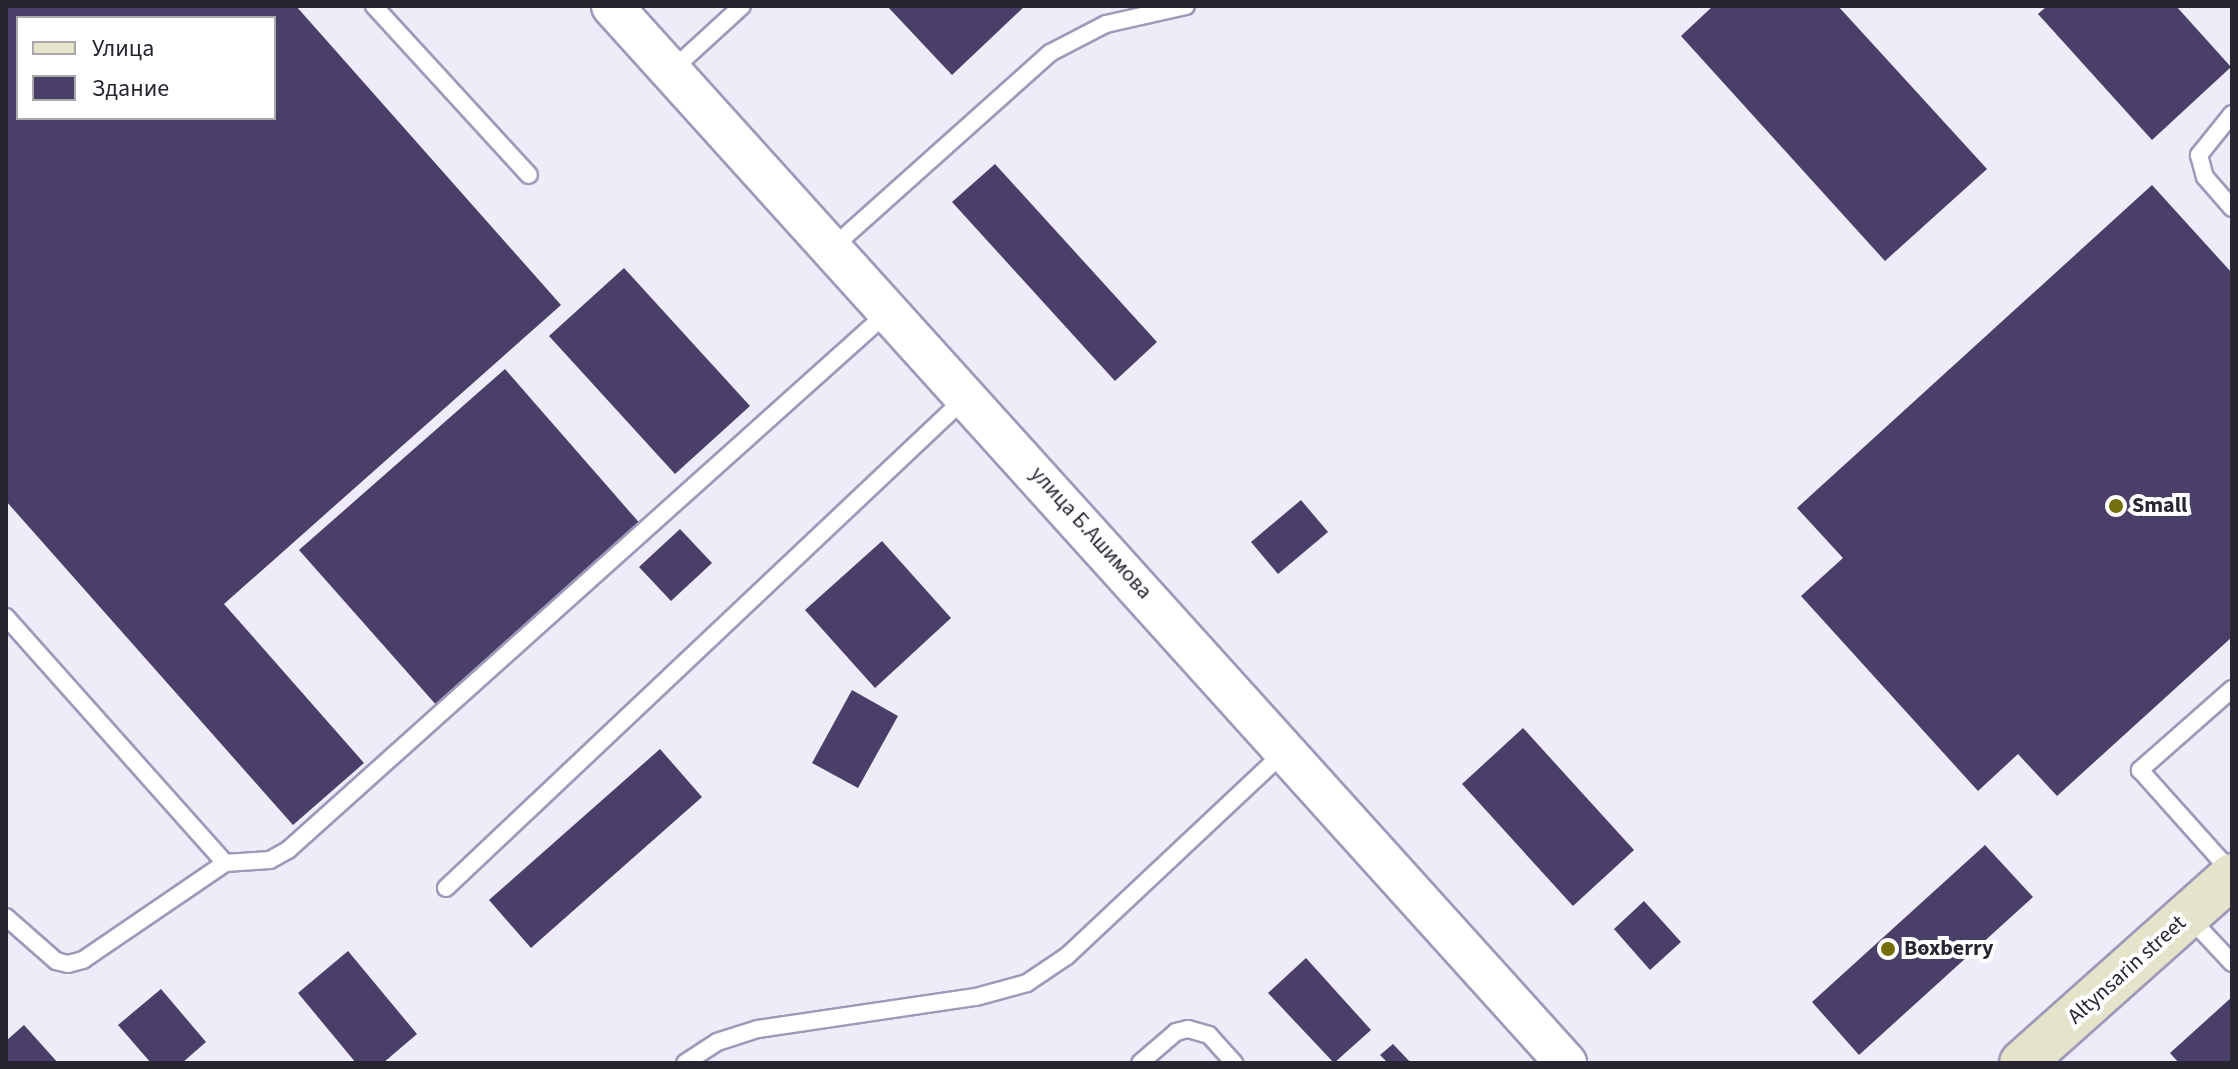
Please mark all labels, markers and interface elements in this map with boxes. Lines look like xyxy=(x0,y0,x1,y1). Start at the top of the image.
legend xyxy=(16,16,276,120)
text: Улица xyxy=(92,31,154,66)
text: Здание xyxy=(92,71,169,106)
street label: улица Б.Ашимова xyxy=(1025,461,1157,605)
place label: Small xyxy=(2132,493,2187,519)
marker: Small xyxy=(2107,497,2125,515)
street label: Altynsarin street xyxy=(2063,910,2191,1030)
place label: Boxberry xyxy=(1904,936,1993,962)
marker: Boxberry xyxy=(1879,940,1897,958)

